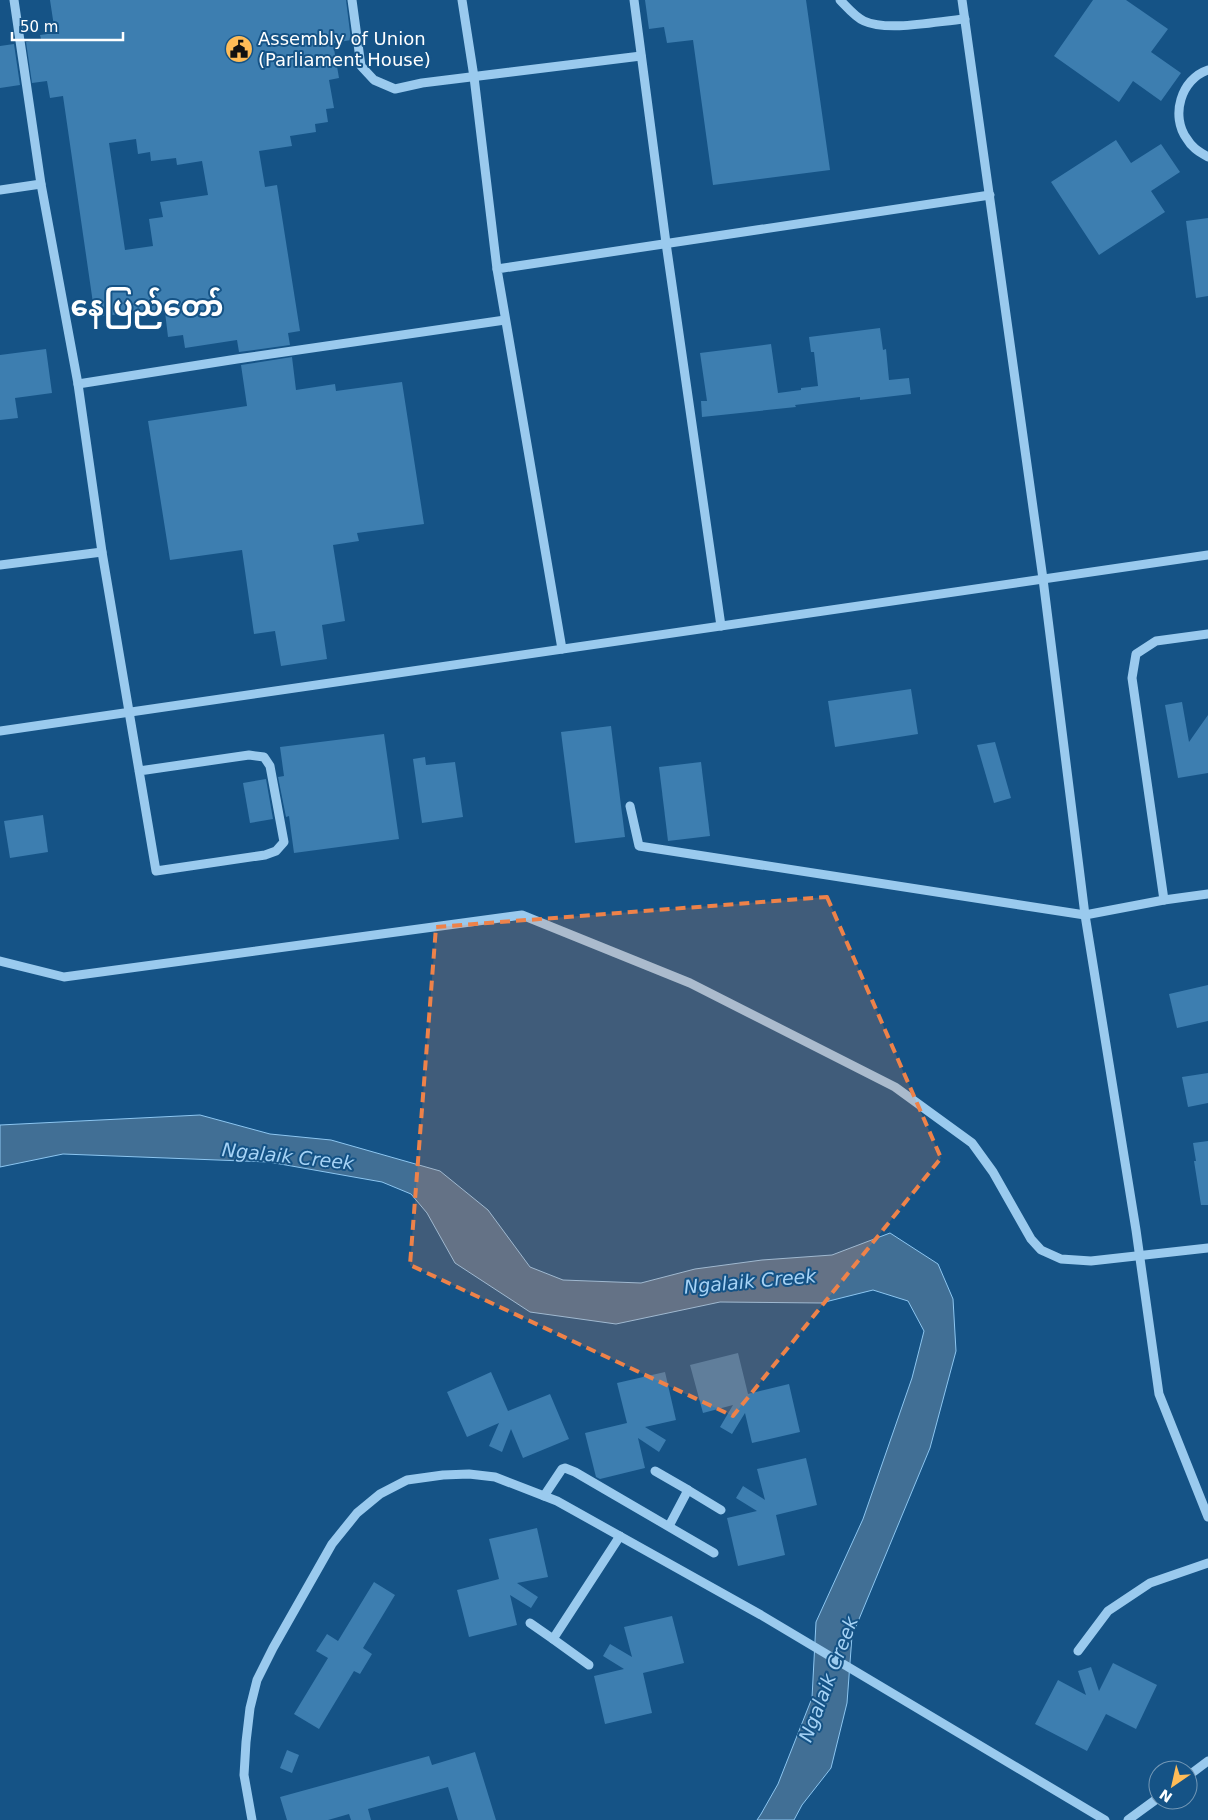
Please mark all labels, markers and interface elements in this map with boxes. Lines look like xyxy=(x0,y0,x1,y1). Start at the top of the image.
scale bar xyxy=(12,10,124,42)
text: 50 m xyxy=(20,18,58,36)
place label: Assembly of Union (Parliament House) xyxy=(258,28,431,70)
public building icon: Assembly of Union (Parliament House) xyxy=(224,34,254,64)
district label: နေပြည်တော် xyxy=(71,287,223,329)
water label: Ngalaik Creek xyxy=(221,1138,356,1174)
water label: Ngalaik Creek xyxy=(683,1264,818,1298)
water label: Ngalaik Creek xyxy=(794,1612,862,1745)
north arrow xyxy=(1148,1760,1198,1810)
text: N xyxy=(1156,1786,1175,1806)

